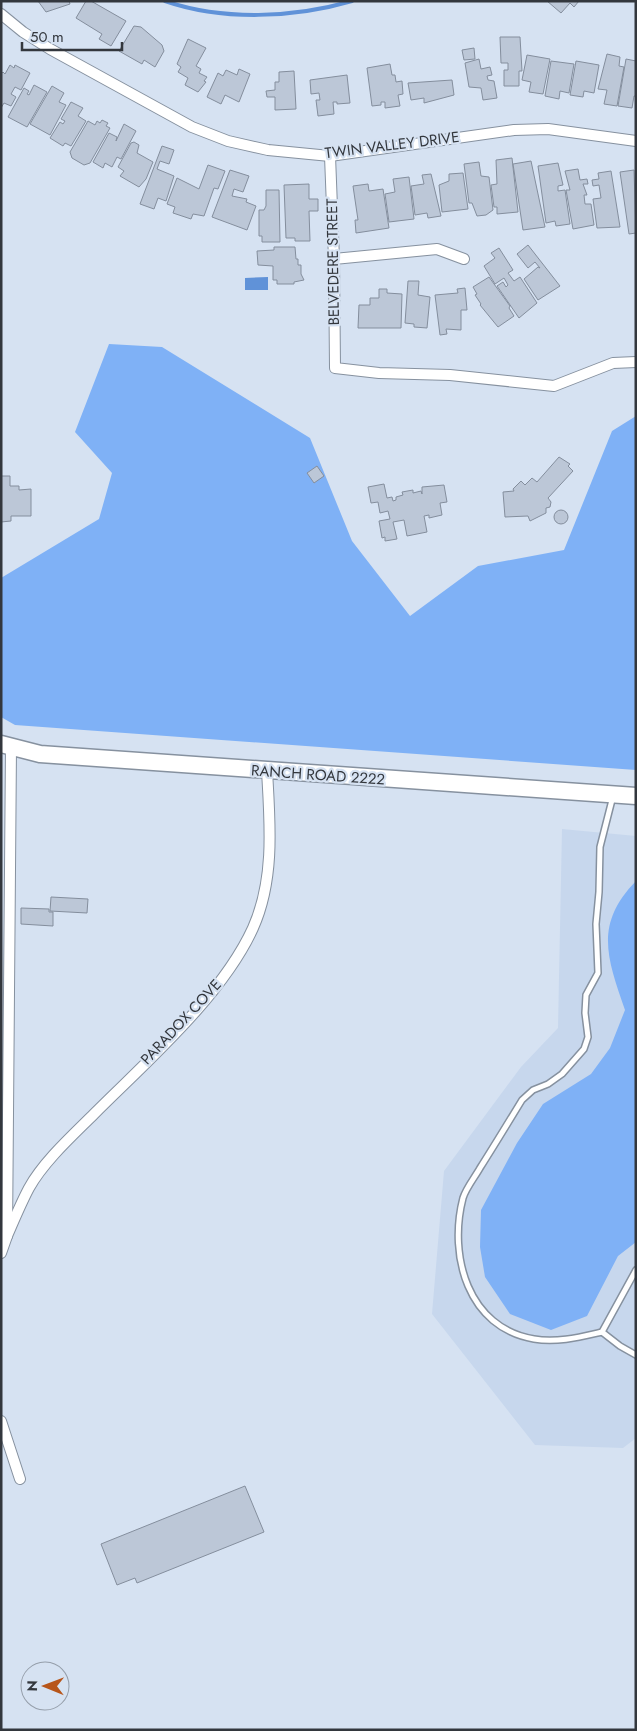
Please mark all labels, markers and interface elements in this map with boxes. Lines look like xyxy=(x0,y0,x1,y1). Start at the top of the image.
scale bar xyxy=(22,20,122,52)
text: 50 m xyxy=(30,26,64,48)
street label: TWIN VALLEY DRIVE xyxy=(323,126,461,164)
street label: BELVEDERE STREET xyxy=(321,198,345,326)
street label: RANCH ROAD 2222 xyxy=(250,759,386,791)
street label: PARADOX COVE xyxy=(136,974,226,1070)
north arrow xyxy=(20,1661,70,1711)
text: N xyxy=(22,1680,42,1692)

